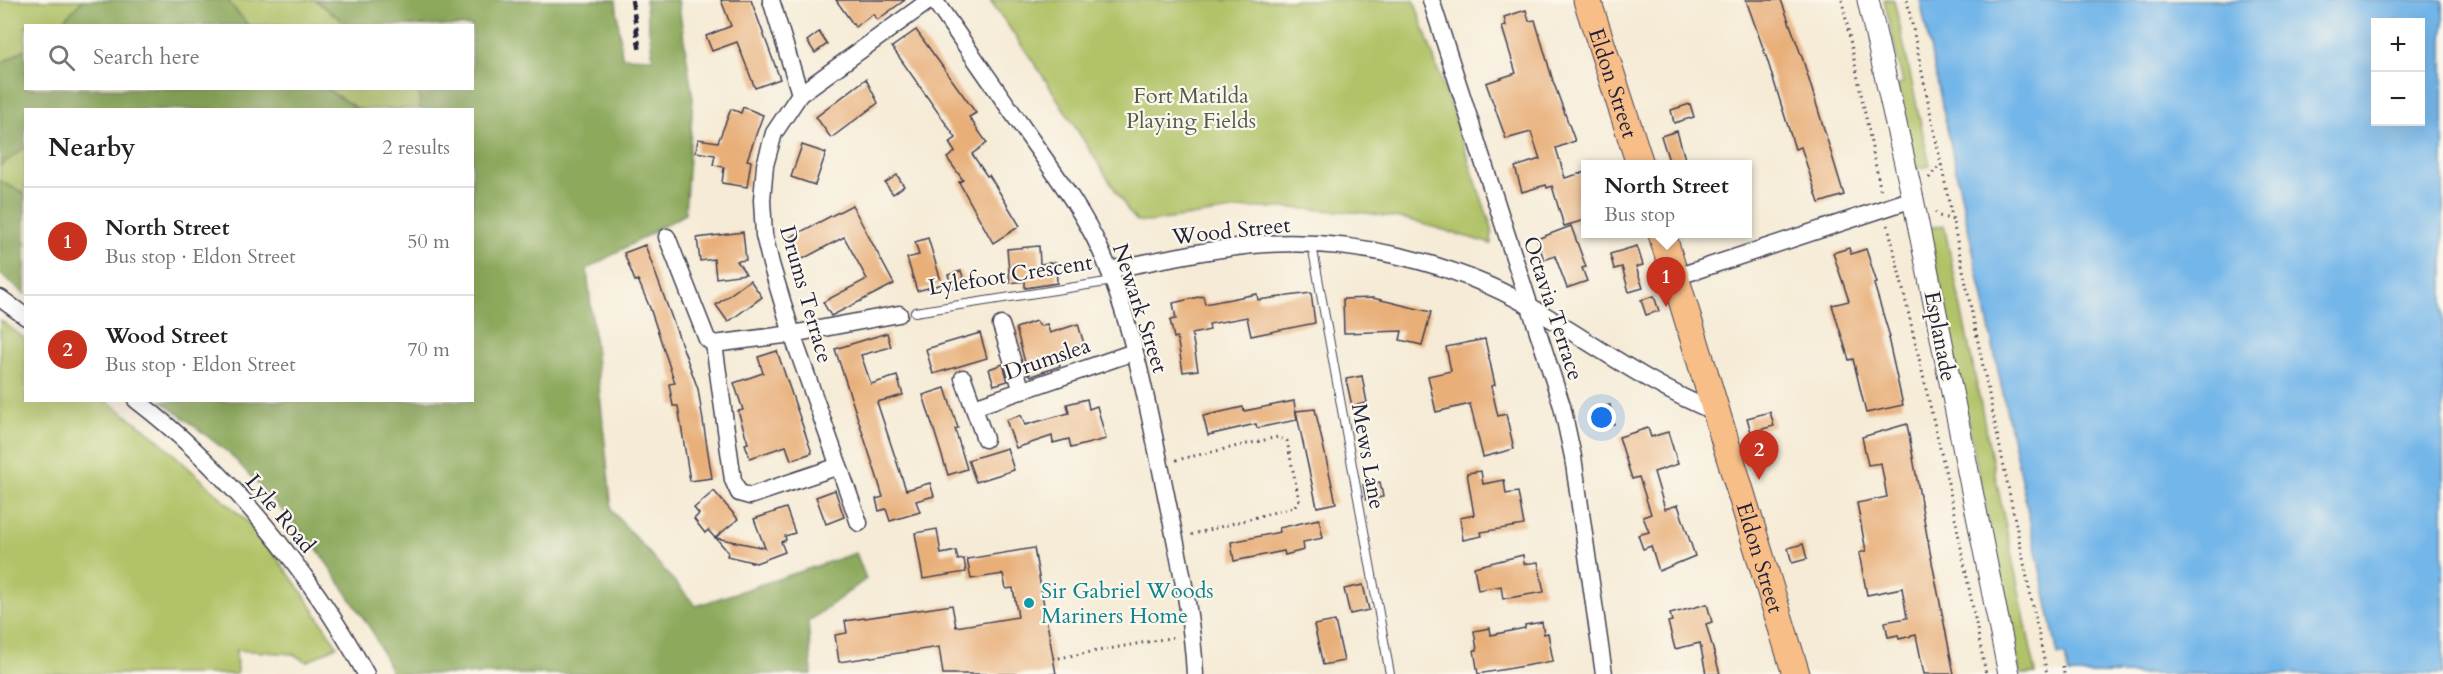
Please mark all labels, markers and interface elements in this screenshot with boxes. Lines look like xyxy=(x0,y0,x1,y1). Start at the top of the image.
map controls xyxy=(2371,18,2425,126)
button: + xyxy=(2371,18,2425,72)
search box xyxy=(24,24,474,90)
street label: Eldon Street xyxy=(1581,24,1645,142)
icon: search xyxy=(45,41,78,74)
text: Search here xyxy=(93,42,200,72)
button: − xyxy=(2371,72,2425,126)
park label: Fort Matilda Playing Fields xyxy=(1126,81,1256,136)
text: Nearby xyxy=(48,130,136,165)
text: 2 results xyxy=(382,134,450,161)
popup xyxy=(1581,160,1752,238)
text: North Street xyxy=(1604,171,1729,201)
text: Bus stop xyxy=(1604,201,1675,228)
street label: Wood Street xyxy=(1170,210,1292,252)
text: North Street xyxy=(105,213,229,243)
street label: Drums Terrace xyxy=(772,222,840,366)
text: 1 xyxy=(62,228,73,255)
text: 50 m xyxy=(407,228,450,255)
street label: Octavia Terrace xyxy=(1516,232,1590,384)
street label: Newark Street xyxy=(1105,240,1175,377)
text: Bus stop · Eldon Street xyxy=(105,243,296,270)
street label: Lylefoot Crescent xyxy=(926,247,1094,303)
pin: 1 xyxy=(1646,258,1686,307)
street label: Esplanade xyxy=(1917,288,1963,384)
text: Wood Street xyxy=(105,321,228,351)
street label: Drumslea xyxy=(1000,330,1095,388)
text: 2 xyxy=(62,336,73,363)
text: 70 m xyxy=(407,336,450,363)
text: Bus stop · Eldon Street xyxy=(105,351,296,378)
street label: Mews Lane xyxy=(1344,401,1392,511)
your location xyxy=(1587,403,1616,432)
pin: 2 xyxy=(1740,430,1778,480)
street label: Lyle Road xyxy=(238,468,322,560)
street label: Eldon Street xyxy=(1729,499,1791,617)
place label: Sir Gabriel Woods Mariners Home xyxy=(1041,576,1214,631)
marker: Sir Gabriel Woods Mariners Home xyxy=(1022,596,1036,610)

